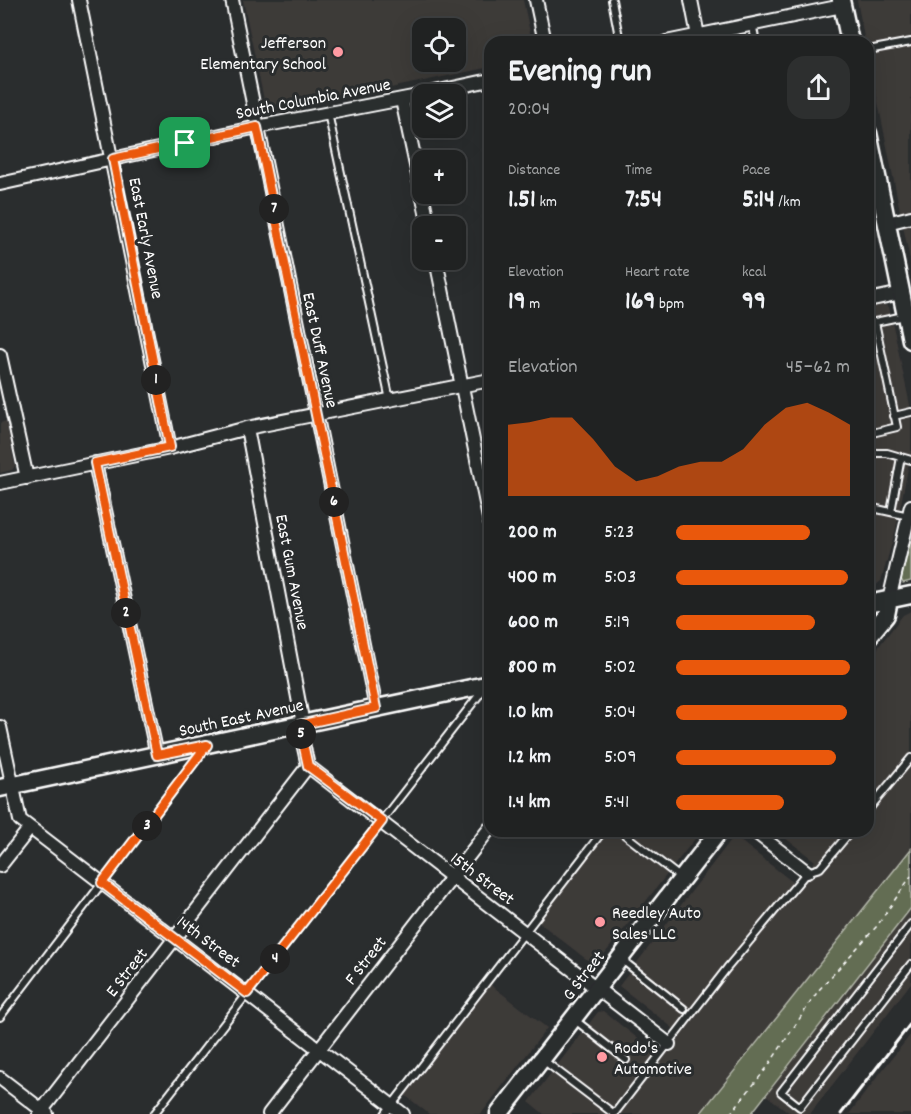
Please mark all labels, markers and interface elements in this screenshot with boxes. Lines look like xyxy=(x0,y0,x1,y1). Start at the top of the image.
map controls xyxy=(412,18,466,270)
button: locate xyxy=(412,18,466,72)
place label: Jefferson Elementary School xyxy=(200,32,327,78)
marker: Jefferson Elementary School xyxy=(331,45,345,59)
text: Evening run xyxy=(508,50,652,97)
button: share xyxy=(787,56,850,119)
street label: South Columbia Avenue xyxy=(234,73,393,128)
button: layers xyxy=(412,84,466,138)
text: 20:04 xyxy=(508,96,550,124)
pin xyxy=(159,117,210,168)
icon: arrive xyxy=(168,126,201,159)
button: + xyxy=(412,150,466,204)
text: Distance xyxy=(508,159,560,182)
text: Time xyxy=(625,159,652,182)
text: Pace xyxy=(742,159,770,182)
street label: East Early Avenue xyxy=(121,176,169,301)
text: 1.51 xyxy=(508,182,536,219)
text: 7:54 xyxy=(625,182,662,219)
text: 5:14 xyxy=(742,182,775,219)
text: km xyxy=(536,191,557,214)
text: /km xyxy=(775,191,801,214)
pin: 7 xyxy=(259,194,289,224)
text: 7 xyxy=(271,197,277,220)
button: − xyxy=(412,216,466,270)
text: Elevation xyxy=(508,261,564,284)
text: Heart rate xyxy=(625,261,690,284)
text: kcal xyxy=(742,261,766,284)
text: 19 xyxy=(508,284,526,321)
text: 169 xyxy=(625,284,655,321)
text: 99 xyxy=(742,284,766,321)
street label: East Duff Avenue xyxy=(294,290,343,411)
text: m xyxy=(526,293,540,316)
text: bpm xyxy=(655,293,684,316)
text: Elevation xyxy=(508,354,578,382)
text: 45–62 m xyxy=(786,354,850,382)
pin: 1 xyxy=(141,365,171,395)
text: 1 xyxy=(154,368,158,391)
pin: 6 xyxy=(319,487,349,517)
text: 6 xyxy=(330,490,338,513)
street label: East Gum Avenue xyxy=(267,512,314,633)
text: 200 m xyxy=(508,519,557,547)
text: 5:23 xyxy=(604,519,634,547)
text: 400 m xyxy=(508,564,556,592)
text: 5:03 xyxy=(604,564,636,592)
pin: 2 xyxy=(111,598,141,628)
text: 2 xyxy=(123,601,130,624)
text: 600 m xyxy=(508,609,558,637)
text: 5:19 xyxy=(604,609,630,637)
text: 800 m xyxy=(508,654,556,682)
text: 5:02 xyxy=(604,654,636,682)
street label: South East Avenue xyxy=(177,694,306,745)
text: 1.0 km xyxy=(508,699,553,727)
text: 5:04 xyxy=(604,699,636,727)
pin: 5 xyxy=(286,719,316,749)
text: 5 xyxy=(297,722,305,745)
text: 1.2 km xyxy=(508,744,551,772)
text: 5:09 xyxy=(604,744,637,772)
text: 1.4 km xyxy=(508,789,551,817)
text: 5:41 xyxy=(604,789,629,817)
pin: 3 xyxy=(132,811,162,841)
text: 3 xyxy=(143,814,151,837)
street label: 15th Street xyxy=(444,847,519,913)
place label: Reedley Auto Sales LLC xyxy=(612,902,701,948)
street label: 14th Street xyxy=(170,911,245,976)
marker: Reedley Auto Sales LLC xyxy=(593,915,607,929)
street label: F Street xyxy=(340,932,394,991)
street label: E Street xyxy=(101,943,155,1003)
pin: 4 xyxy=(260,944,290,974)
street label: G Street xyxy=(558,946,613,1007)
text: 4 xyxy=(272,947,278,970)
place label: Rodo's Automotive xyxy=(614,1037,692,1083)
marker: Rodo's Automotive xyxy=(595,1050,609,1064)

